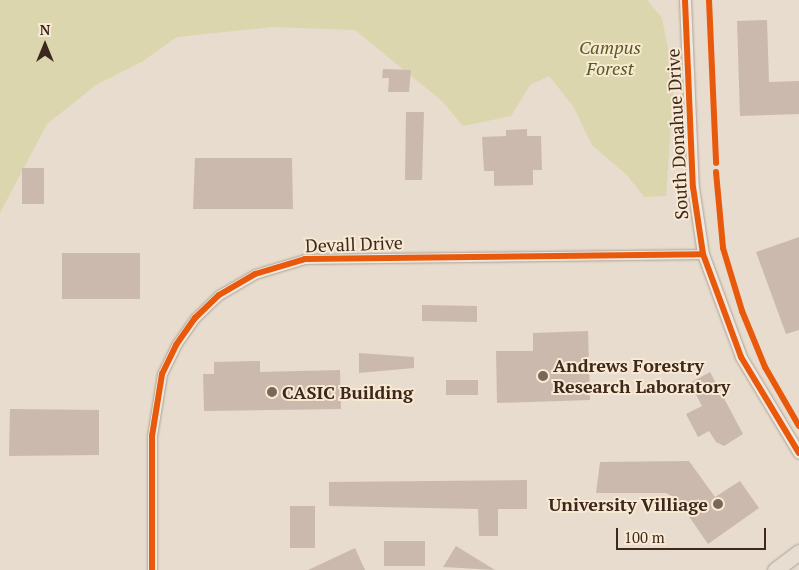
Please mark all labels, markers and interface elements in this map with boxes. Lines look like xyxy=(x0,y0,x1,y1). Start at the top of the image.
north arrow xyxy=(20,20,70,70)
text: N xyxy=(40,20,50,39)
park label: Campus Forest xyxy=(579,37,641,80)
street label: South Donahue Drive xyxy=(662,48,692,220)
street label: Devall Drive xyxy=(305,231,403,257)
place label: Andrews Forestry Research Laboratory xyxy=(553,355,730,398)
marker: Andrews Forestry Research Laboratory xyxy=(537,370,549,382)
place label: CASIC Building xyxy=(282,381,413,403)
marker: CASIC Building xyxy=(266,386,278,398)
place label: University Villiage xyxy=(548,493,708,515)
marker: University Villiage xyxy=(712,498,724,510)
scale bar xyxy=(619,518,769,550)
text: 100 m xyxy=(624,527,665,547)

